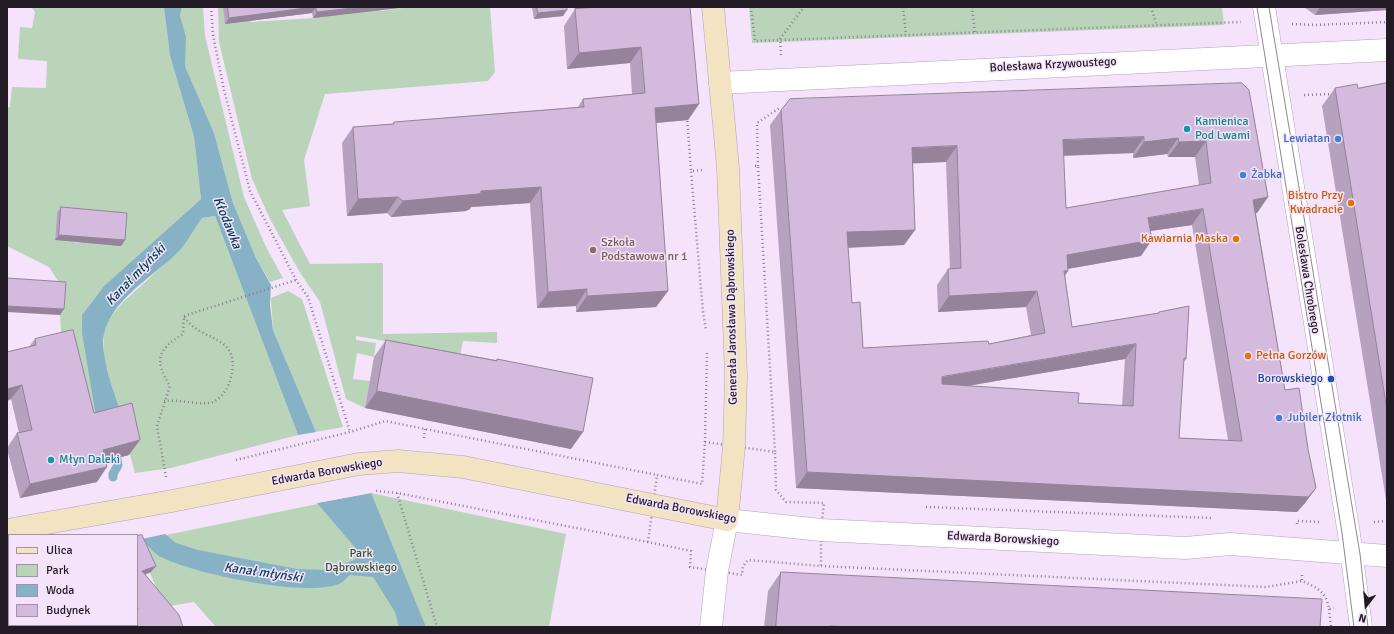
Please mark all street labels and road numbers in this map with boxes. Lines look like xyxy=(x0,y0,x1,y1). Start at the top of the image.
street label: Bolesława Krzywoustego xyxy=(989,54,1117,76)
street label: Bolesława Chrobrego xyxy=(1291,225,1323,335)
street label: Generała Jarosława Dąbrowskiego xyxy=(723,229,741,405)
street label: Edwarda Borowskiego xyxy=(270,455,384,489)
street label: Edwarda Borowskiego xyxy=(624,491,738,527)
street label: Edwarda Borowskiego xyxy=(946,529,1060,549)

